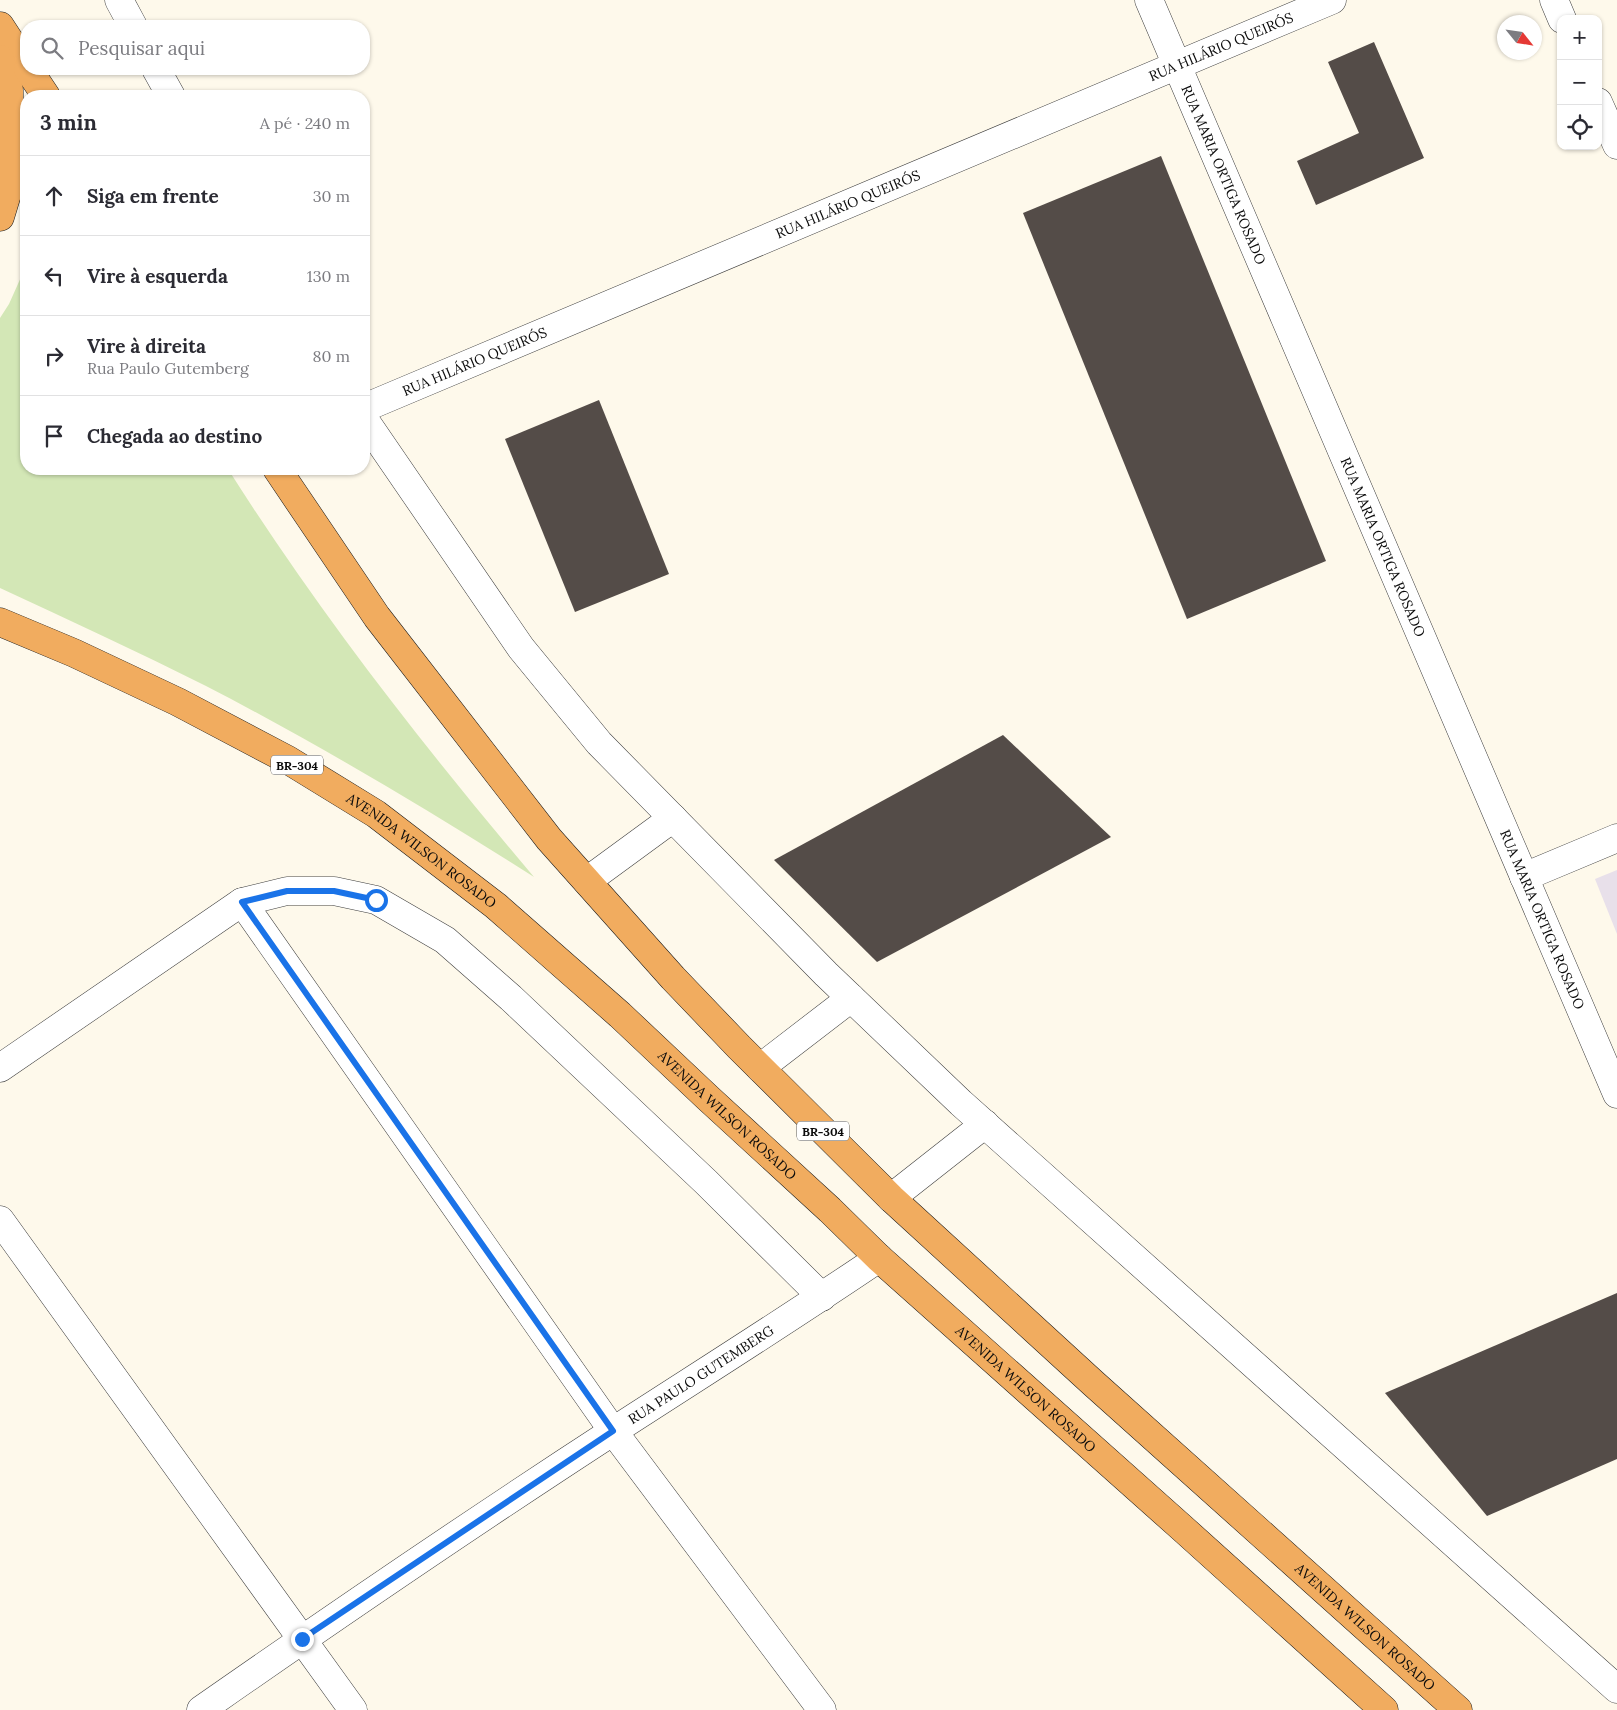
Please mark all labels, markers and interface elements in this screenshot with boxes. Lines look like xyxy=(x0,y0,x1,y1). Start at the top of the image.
street label: RUA HILÁRIO QUEIRÓS xyxy=(1146,8,1296,85)
north arrow xyxy=(1497,15,1542,60)
map controls xyxy=(1557,15,1602,150)
button: + xyxy=(1557,15,1602,60)
search box xyxy=(20,20,370,75)
icon: search xyxy=(38,34,66,62)
text: Pesquisar aqui xyxy=(78,36,205,60)
button: − xyxy=(1557,60,1602,105)
street label: RUA MARIA ORTIGA ROSADO xyxy=(1177,82,1270,267)
button: locate xyxy=(1557,105,1602,150)
text: 3 min xyxy=(40,109,97,136)
text: A pé · 240 m xyxy=(260,113,350,133)
street label: RUA HILÁRIO QUEIRÓS xyxy=(773,166,923,243)
icon: ahead xyxy=(40,182,68,210)
text: Siga em frente xyxy=(87,184,219,208)
text: 30 m xyxy=(313,186,350,206)
icon: left xyxy=(40,262,68,290)
text: Vire à esquerda xyxy=(87,264,228,288)
text: 130 m xyxy=(307,266,350,286)
street label: RUA HILÁRIO QUEIRÓS xyxy=(400,323,550,400)
text: Vire à direita xyxy=(87,334,206,358)
icon: right xyxy=(40,342,68,370)
text: 80 m xyxy=(313,346,350,366)
text: Rua Paulo Gutemberg xyxy=(87,358,249,378)
icon: arrive xyxy=(40,422,68,450)
text: Chegada ao destino xyxy=(87,424,262,448)
street label: RUA MARIA ORTIGA ROSADO xyxy=(1337,455,1429,640)
road number: BR-304 xyxy=(271,756,323,774)
street label: AVENIDA WILSON ROSADO xyxy=(342,789,500,912)
street label: RUA MARIA ORTIGA ROSADO xyxy=(1496,827,1589,1012)
route start xyxy=(365,889,388,912)
street label: AVENIDA WILSON ROSADO xyxy=(654,1046,800,1184)
road number: BR-304 xyxy=(797,1122,849,1140)
street label: RUA PAULO GUTEMBERG xyxy=(625,1321,777,1428)
street label: AVENIDA WILSON ROSADO xyxy=(951,1321,1100,1456)
street label: AVENIDA WILSON ROSADO xyxy=(1291,1559,1439,1695)
route end xyxy=(291,1628,314,1651)

